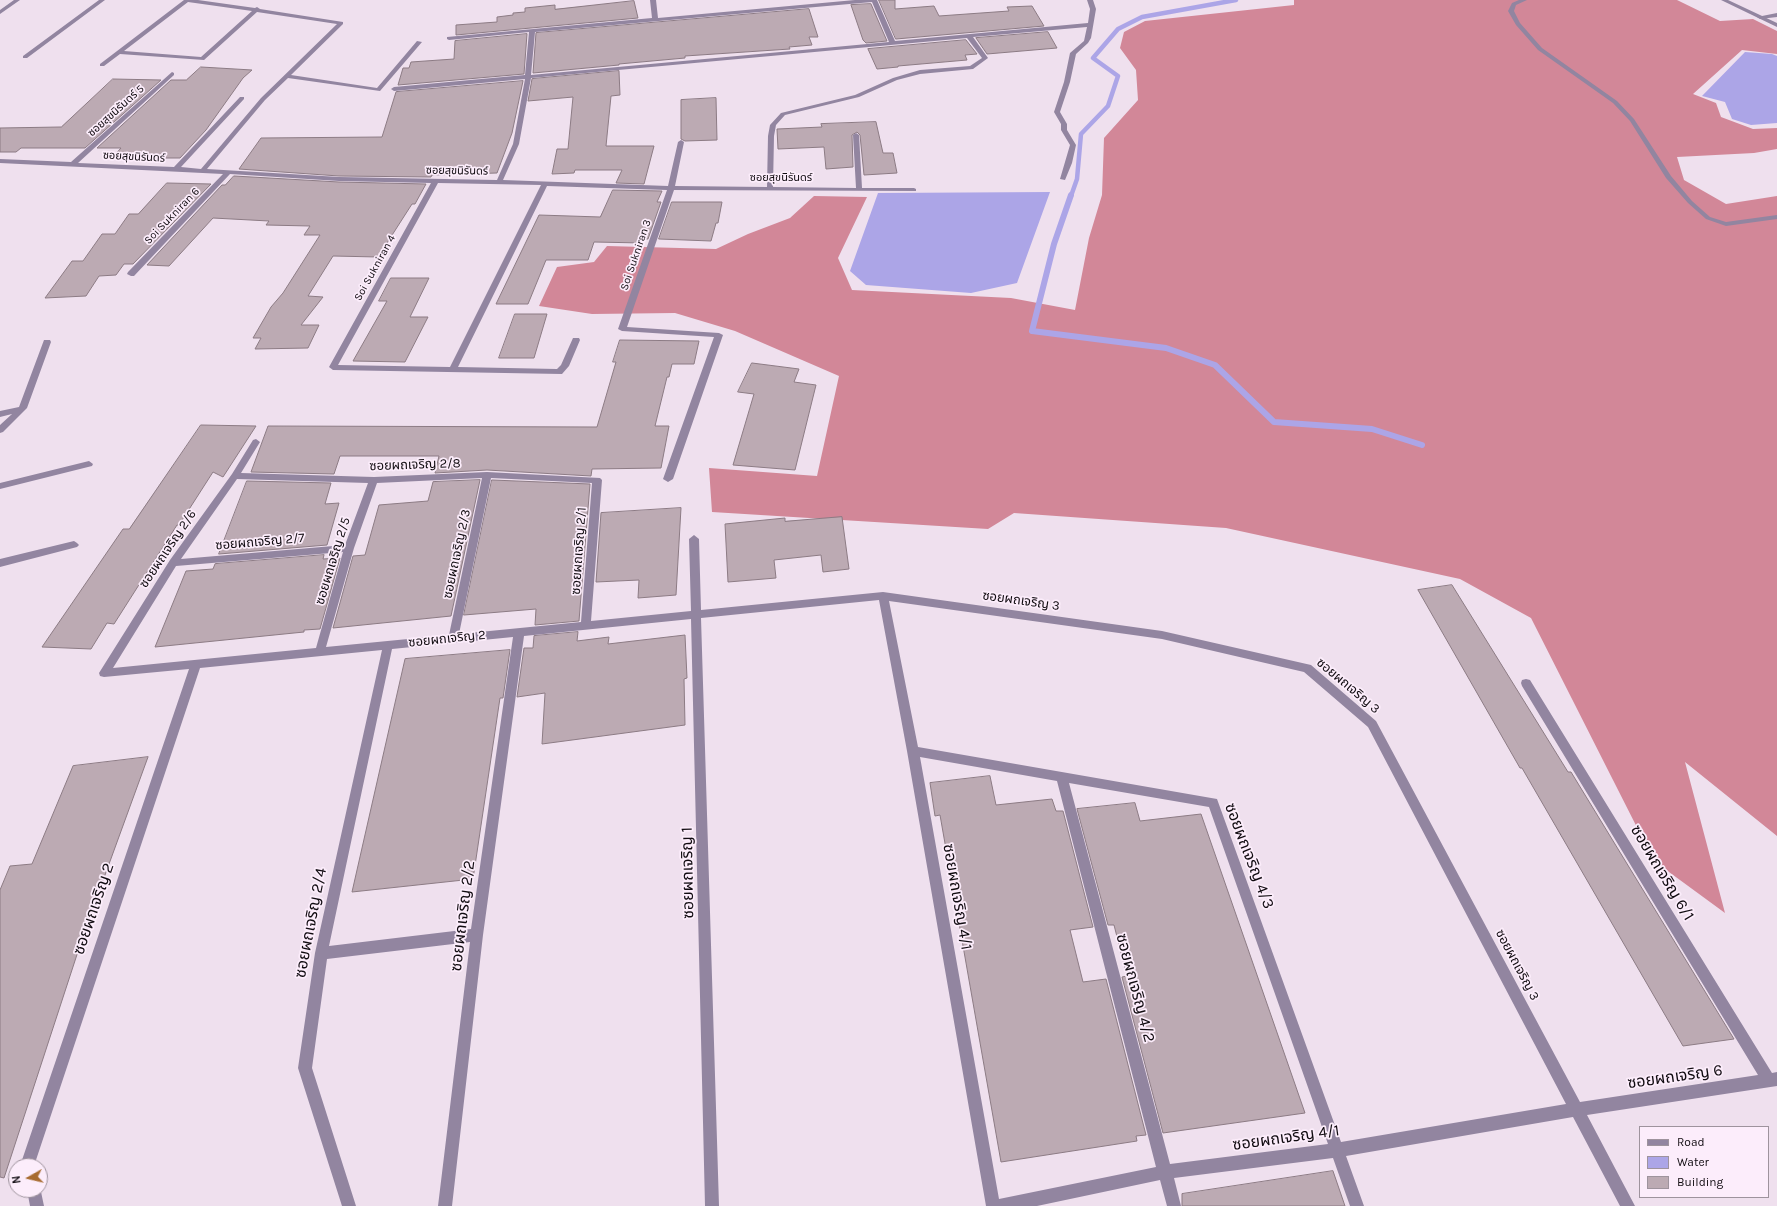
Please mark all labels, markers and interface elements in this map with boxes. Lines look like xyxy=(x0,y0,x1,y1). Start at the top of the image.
street label: ซอยสุขนิรันดร์ 5 xyxy=(85,82,147,140)
street label: ซอยสุขนิรันดร์ xyxy=(103,149,165,165)
street label: ซอยสุขนิรันดร์ xyxy=(426,164,488,178)
street label: ซอยสุขนิรันดร์ xyxy=(750,171,812,185)
street label: Soi Sukniran 6 xyxy=(142,185,202,247)
street label: Soi Sukniran 3 xyxy=(618,218,654,292)
street label: Soi Sukniran 4 xyxy=(351,233,399,303)
street label: ซอยผถเจริญ 2/8 xyxy=(369,456,461,474)
street label: ซอยผถเจริญ 2/6 xyxy=(136,507,200,591)
street label: ซอยผถเจริญ 2/1 xyxy=(568,507,590,595)
street label: ซอยผถเจริญ 2/3 xyxy=(440,508,474,600)
street label: ซอยผถเจริญ 2/5 xyxy=(312,515,354,607)
street label: ซอยผถเจริญ 2/7 xyxy=(215,530,305,554)
street label: ซอยผถเจริญ 3 xyxy=(981,588,1061,614)
street label: ซอยผถเจริญ 2 xyxy=(407,627,487,651)
street label: ซอยผถเจริญ 3 xyxy=(1313,655,1383,717)
street label: ซอยผถเจริญ 4/3 xyxy=(1220,800,1278,912)
street label: ซอยผถเจริญ 6/1 xyxy=(1626,822,1698,924)
street label: ซอยผถเจริญ 1 xyxy=(678,827,698,919)
street label: ซอยผถเจริญ 4/1 xyxy=(938,842,976,952)
street label: ซอยผถเจริญ 2/2 xyxy=(447,859,479,973)
street label: ซอยผถเจริญ 2 xyxy=(69,861,119,957)
street label: ซอยผถเจริญ 2/4 xyxy=(291,866,331,980)
street label: ซอยผถเจริญ 3 xyxy=(1492,927,1542,1003)
street label: ซอยผถเจริญ 4/2 xyxy=(1111,932,1159,1044)
street label: ซอยผถเจริญ 6 xyxy=(1626,1061,1724,1093)
street label: ซอยผถเจริญ 4/1 xyxy=(1231,1121,1341,1155)
legend xyxy=(1639,1126,1769,1198)
text: Road xyxy=(1677,1135,1705,1149)
text: Water xyxy=(1677,1155,1709,1169)
north arrow xyxy=(8,1158,48,1198)
text: N xyxy=(10,1175,24,1184)
text: Building xyxy=(1677,1175,1723,1189)

